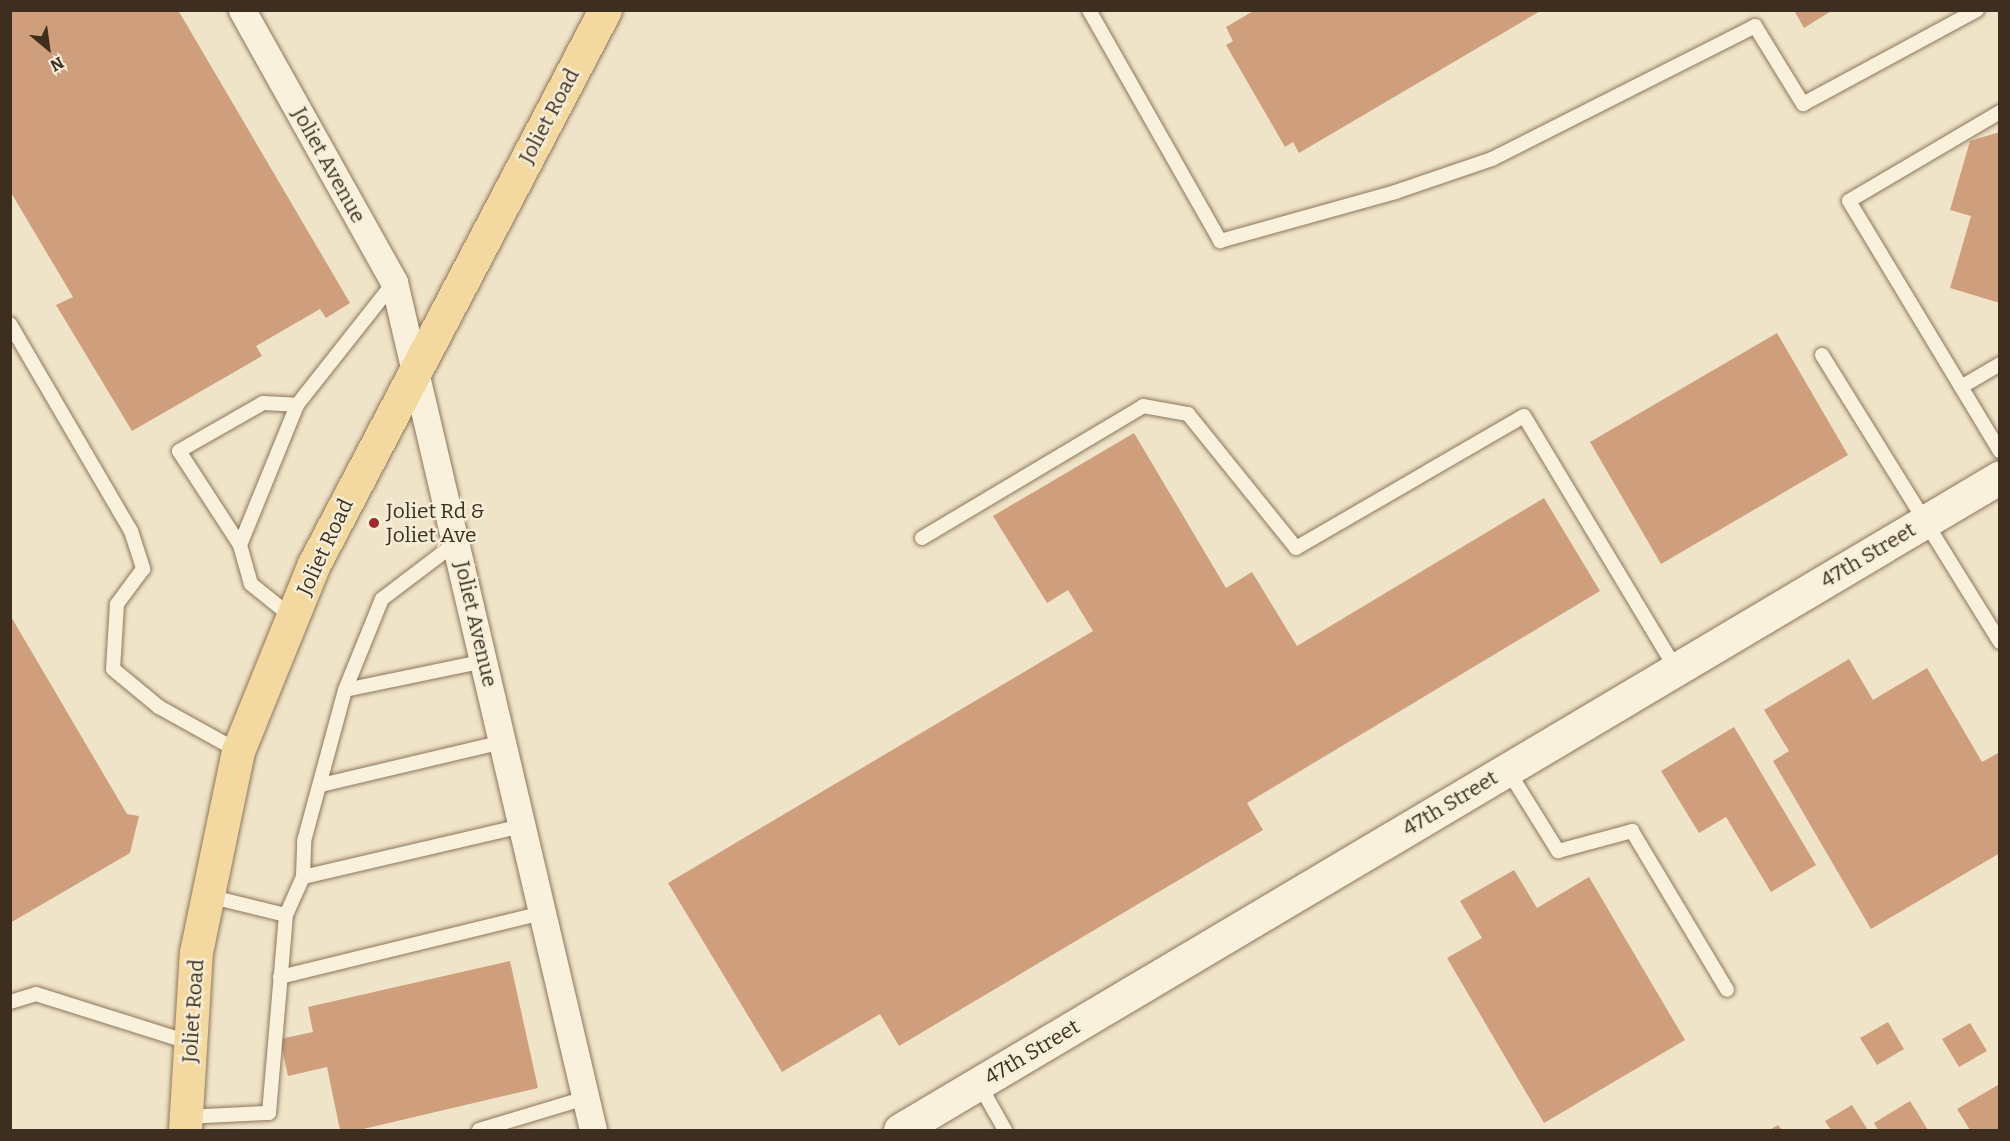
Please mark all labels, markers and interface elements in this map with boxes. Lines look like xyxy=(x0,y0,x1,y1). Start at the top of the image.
north arrow xyxy=(18,18,78,78)
text: N xyxy=(47,53,67,75)
street label: Joliet Road xyxy=(514,64,584,168)
street label: Joliet Avenue xyxy=(287,103,371,227)
street label: Joliet Road xyxy=(292,495,358,599)
place label: Joliet Rd & Joliet Ave xyxy=(386,498,485,548)
marker: Joliet Rd & Joliet Ave xyxy=(367,516,381,530)
street label: 47th Street xyxy=(1816,517,1920,593)
street label: Joliet Avenue xyxy=(449,559,503,689)
street label: 47th Street xyxy=(1398,765,1502,841)
street label: Joliet Road xyxy=(177,958,209,1064)
street label: 47th Street xyxy=(980,1014,1084,1090)

